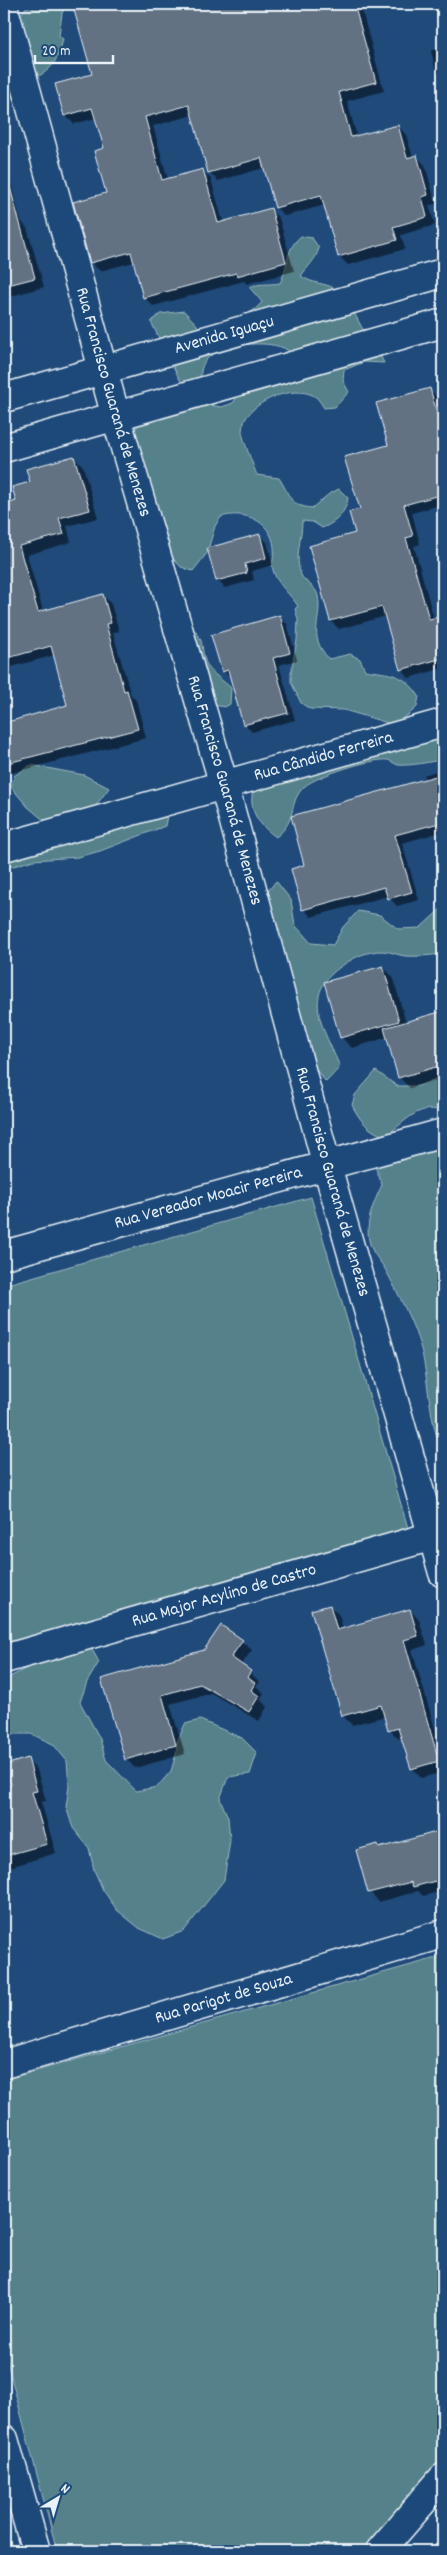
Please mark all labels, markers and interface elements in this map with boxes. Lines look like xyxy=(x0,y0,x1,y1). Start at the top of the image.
scale bar xyxy=(35,32,112,64)
text: 20 m xyxy=(42,41,70,63)
street label: Rua Francisco Guaraná de Menezes xyxy=(69,285,157,520)
street label: Avenida Iguaçu xyxy=(171,309,277,361)
street label: Rua Francisco Guaraná de Menezes xyxy=(180,673,268,908)
street label: Rua Cândido Ferreira xyxy=(251,725,396,788)
street label: Rua Francisco Guaraná de Menezes xyxy=(288,1064,376,1300)
street label: Rua Vereador Moacir Pereira xyxy=(112,1160,305,1236)
street label: Rua Major Acylino de Castro xyxy=(129,1557,319,1634)
street label: Rua Parigot de Souza xyxy=(152,1967,296,2031)
north arrow xyxy=(32,2472,82,2522)
text: N xyxy=(56,2479,74,2499)

